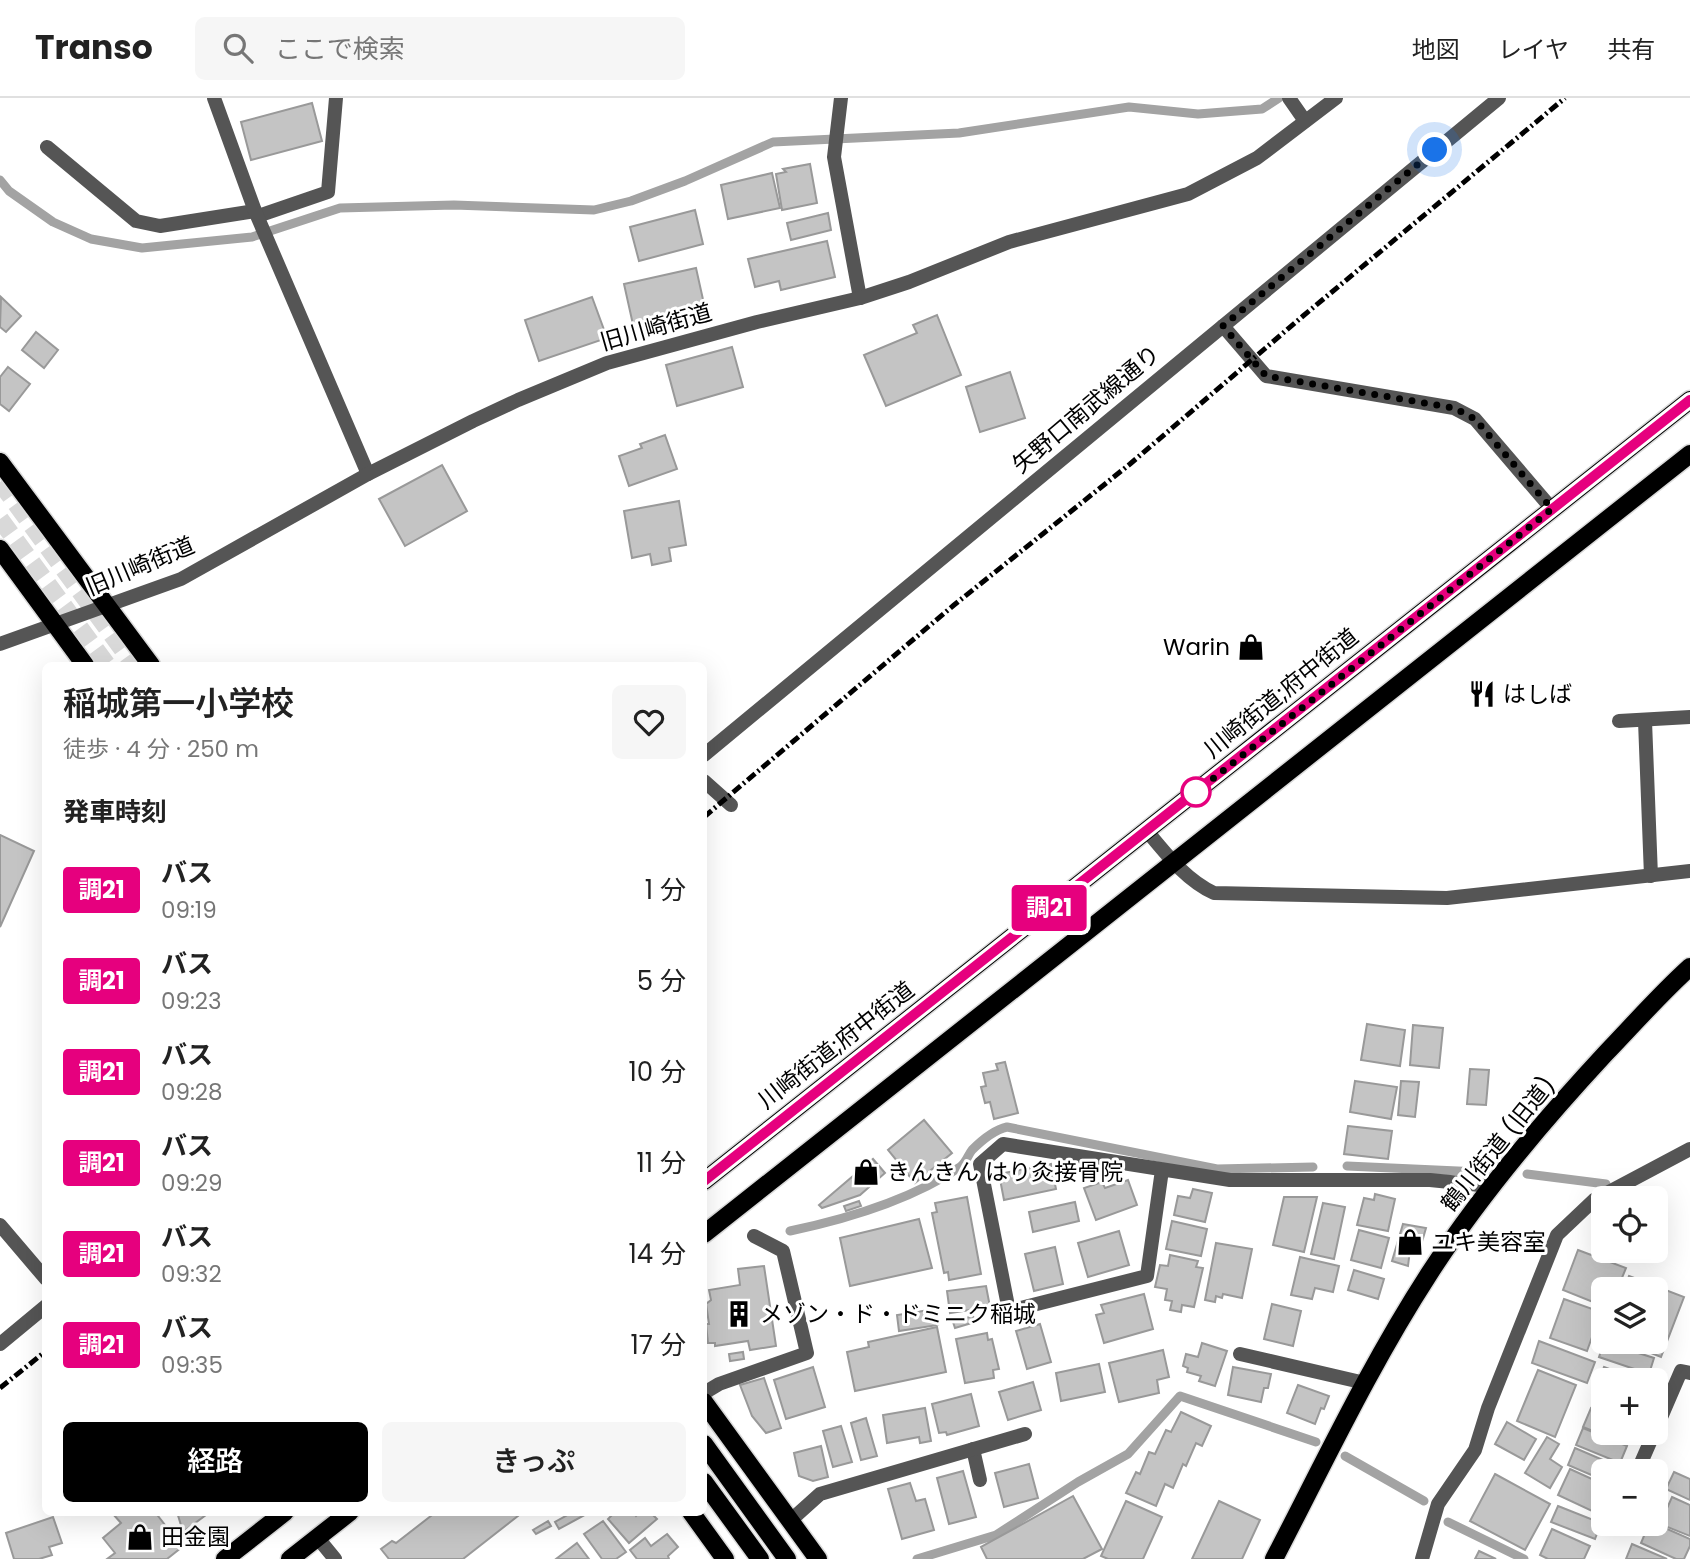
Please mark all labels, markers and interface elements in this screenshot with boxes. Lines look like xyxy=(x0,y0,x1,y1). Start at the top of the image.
search box xyxy=(195,17,685,80)
text: Transo xyxy=(35,24,153,71)
icon: search xyxy=(219,29,257,67)
text: ここで検索 xyxy=(275,31,405,67)
text: 地図 xyxy=(1412,33,1460,66)
text: レイヤ xyxy=(1498,33,1569,66)
text: 共有 xyxy=(1607,33,1655,66)
your location xyxy=(1417,132,1452,167)
street label: 旧川崎街道 xyxy=(596,296,716,358)
street label: 矢野口南武線通り xyxy=(1005,338,1167,480)
street label: 旧川崎街道 xyxy=(81,529,199,603)
street label: 川崎街道;府中街道 xyxy=(1197,621,1365,765)
place label: Warin xyxy=(1163,631,1230,663)
shop icon: Warin xyxy=(1236,632,1266,662)
place label: はしば xyxy=(1503,678,1572,710)
restaurant icon: はしば xyxy=(1467,679,1497,709)
text: 稲城第一小学校 xyxy=(63,680,294,727)
button: heart xyxy=(612,685,686,759)
text: 徒歩 · 4 分 · 250 m xyxy=(63,733,259,765)
unlabelled marker xyxy=(1181,777,1211,807)
text: 発車時刻 xyxy=(63,794,167,830)
text: バス xyxy=(161,855,213,891)
text: 1 分 xyxy=(645,872,686,908)
text: 調21 xyxy=(78,873,125,906)
line badge: 調21 xyxy=(1009,885,1089,931)
text: 調21 xyxy=(1026,891,1072,924)
text: 09:19 xyxy=(161,894,217,926)
text: バス xyxy=(161,946,213,982)
text: 5 分 xyxy=(637,963,686,999)
text: 調21 xyxy=(78,964,125,997)
street label: 川崎街道;府中街道 xyxy=(751,974,921,1116)
text: 09:23 xyxy=(161,985,222,1017)
text: バス xyxy=(161,1037,213,1073)
text: 10 分 xyxy=(628,1054,686,1090)
text: 調21 xyxy=(78,1055,125,1088)
street label: 鶴川街道 (旧道) xyxy=(1434,1070,1562,1218)
text: 09:28 xyxy=(161,1076,223,1108)
text: バス xyxy=(161,1128,213,1164)
text: 11 分 xyxy=(636,1145,686,1181)
text: 調21 xyxy=(78,1146,125,1179)
place label: きんきん はり灸接骨院 xyxy=(887,1156,1123,1188)
shop icon: きんきん はり灸接骨院 xyxy=(851,1157,881,1187)
text: 09:29 xyxy=(161,1167,223,1199)
map controls xyxy=(1591,1186,1668,1536)
button: locate xyxy=(1591,1186,1668,1263)
text: バス xyxy=(161,1219,213,1255)
place label: ユキ美容室 xyxy=(1431,1226,1546,1258)
shop icon: ユキ美容室 xyxy=(1395,1227,1425,1257)
text: 14 分 xyxy=(628,1236,686,1272)
text: 調21 xyxy=(78,1237,125,1270)
text: 09:32 xyxy=(161,1258,222,1290)
button: layers xyxy=(1591,1277,1668,1354)
place label: メゾン・ド・ドミニク稲城 xyxy=(760,1298,1036,1330)
building icon: メゾン・ド・ドミニク稲城 xyxy=(724,1299,754,1329)
text: バス xyxy=(161,1310,213,1346)
text: 17 分 xyxy=(631,1327,686,1363)
text: 調21 xyxy=(78,1328,125,1361)
text: 09:35 xyxy=(161,1349,223,1381)
button: + xyxy=(1591,1368,1668,1445)
button: 経路 xyxy=(63,1422,368,1502)
button: きっぷ xyxy=(382,1422,686,1502)
button: − xyxy=(1591,1459,1668,1536)
place label: 田金園 xyxy=(161,1521,230,1553)
shop icon: 田金園 xyxy=(125,1522,155,1552)

